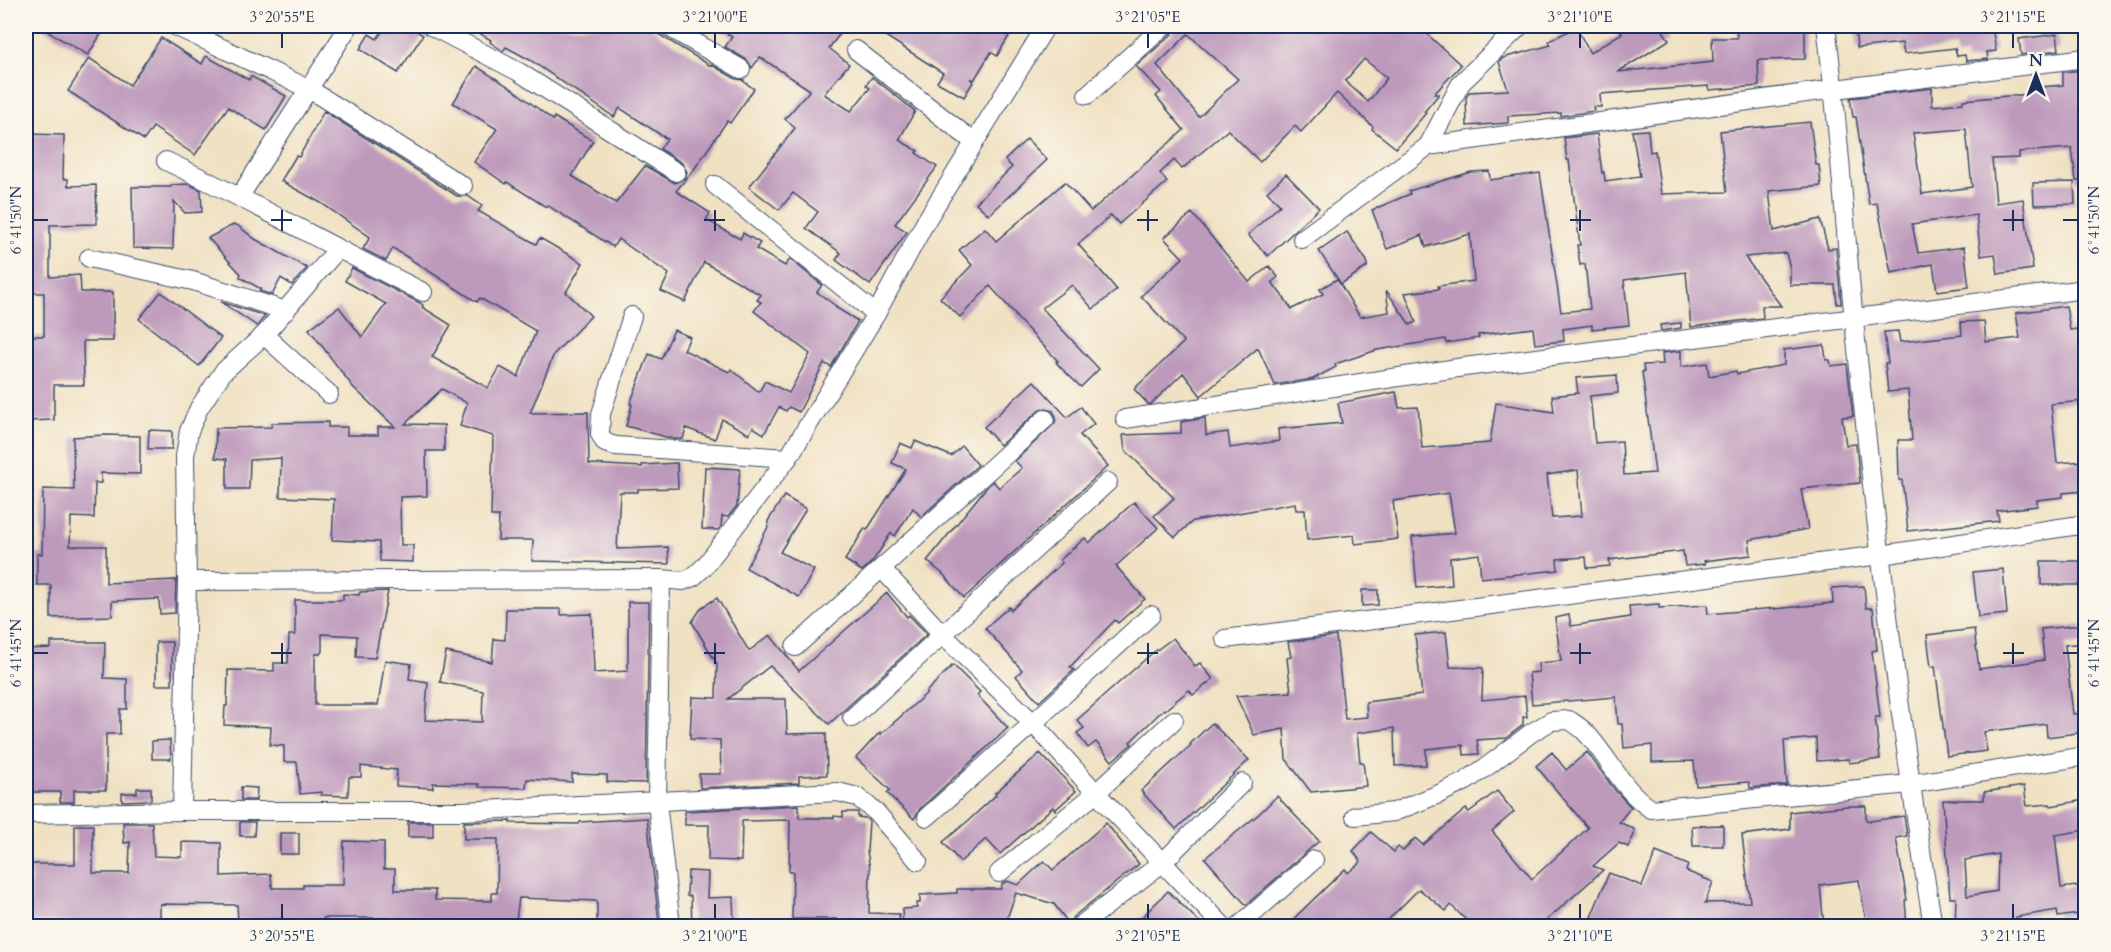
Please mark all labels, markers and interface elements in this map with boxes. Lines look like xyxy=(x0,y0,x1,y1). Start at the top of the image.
text: 3°20'55"E xyxy=(250,7,314,27)
text: 3°21'00"E xyxy=(683,7,747,27)
text: 3°21'05"E xyxy=(1116,7,1180,27)
text: 3°21'10"E xyxy=(1548,7,1612,27)
text: 3°21'15"E xyxy=(1981,7,2045,27)
north arrow xyxy=(2006,45,2066,105)
text: N xyxy=(2029,50,2043,72)
text: 6°41'50"N xyxy=(6,186,26,254)
text: 6°41'50"N xyxy=(2084,186,2104,254)
text: 6°41'45"N xyxy=(6,619,26,687)
text: 6°41'45"N xyxy=(2084,619,2104,687)
text: 3°20'55"E xyxy=(250,926,314,946)
text: 3°21'00"E xyxy=(683,926,747,946)
text: 3°21'05"E xyxy=(1116,926,1180,946)
text: 3°21'10"E xyxy=(1548,926,1612,946)
text: 3°21'15"E xyxy=(1981,926,2045,946)

